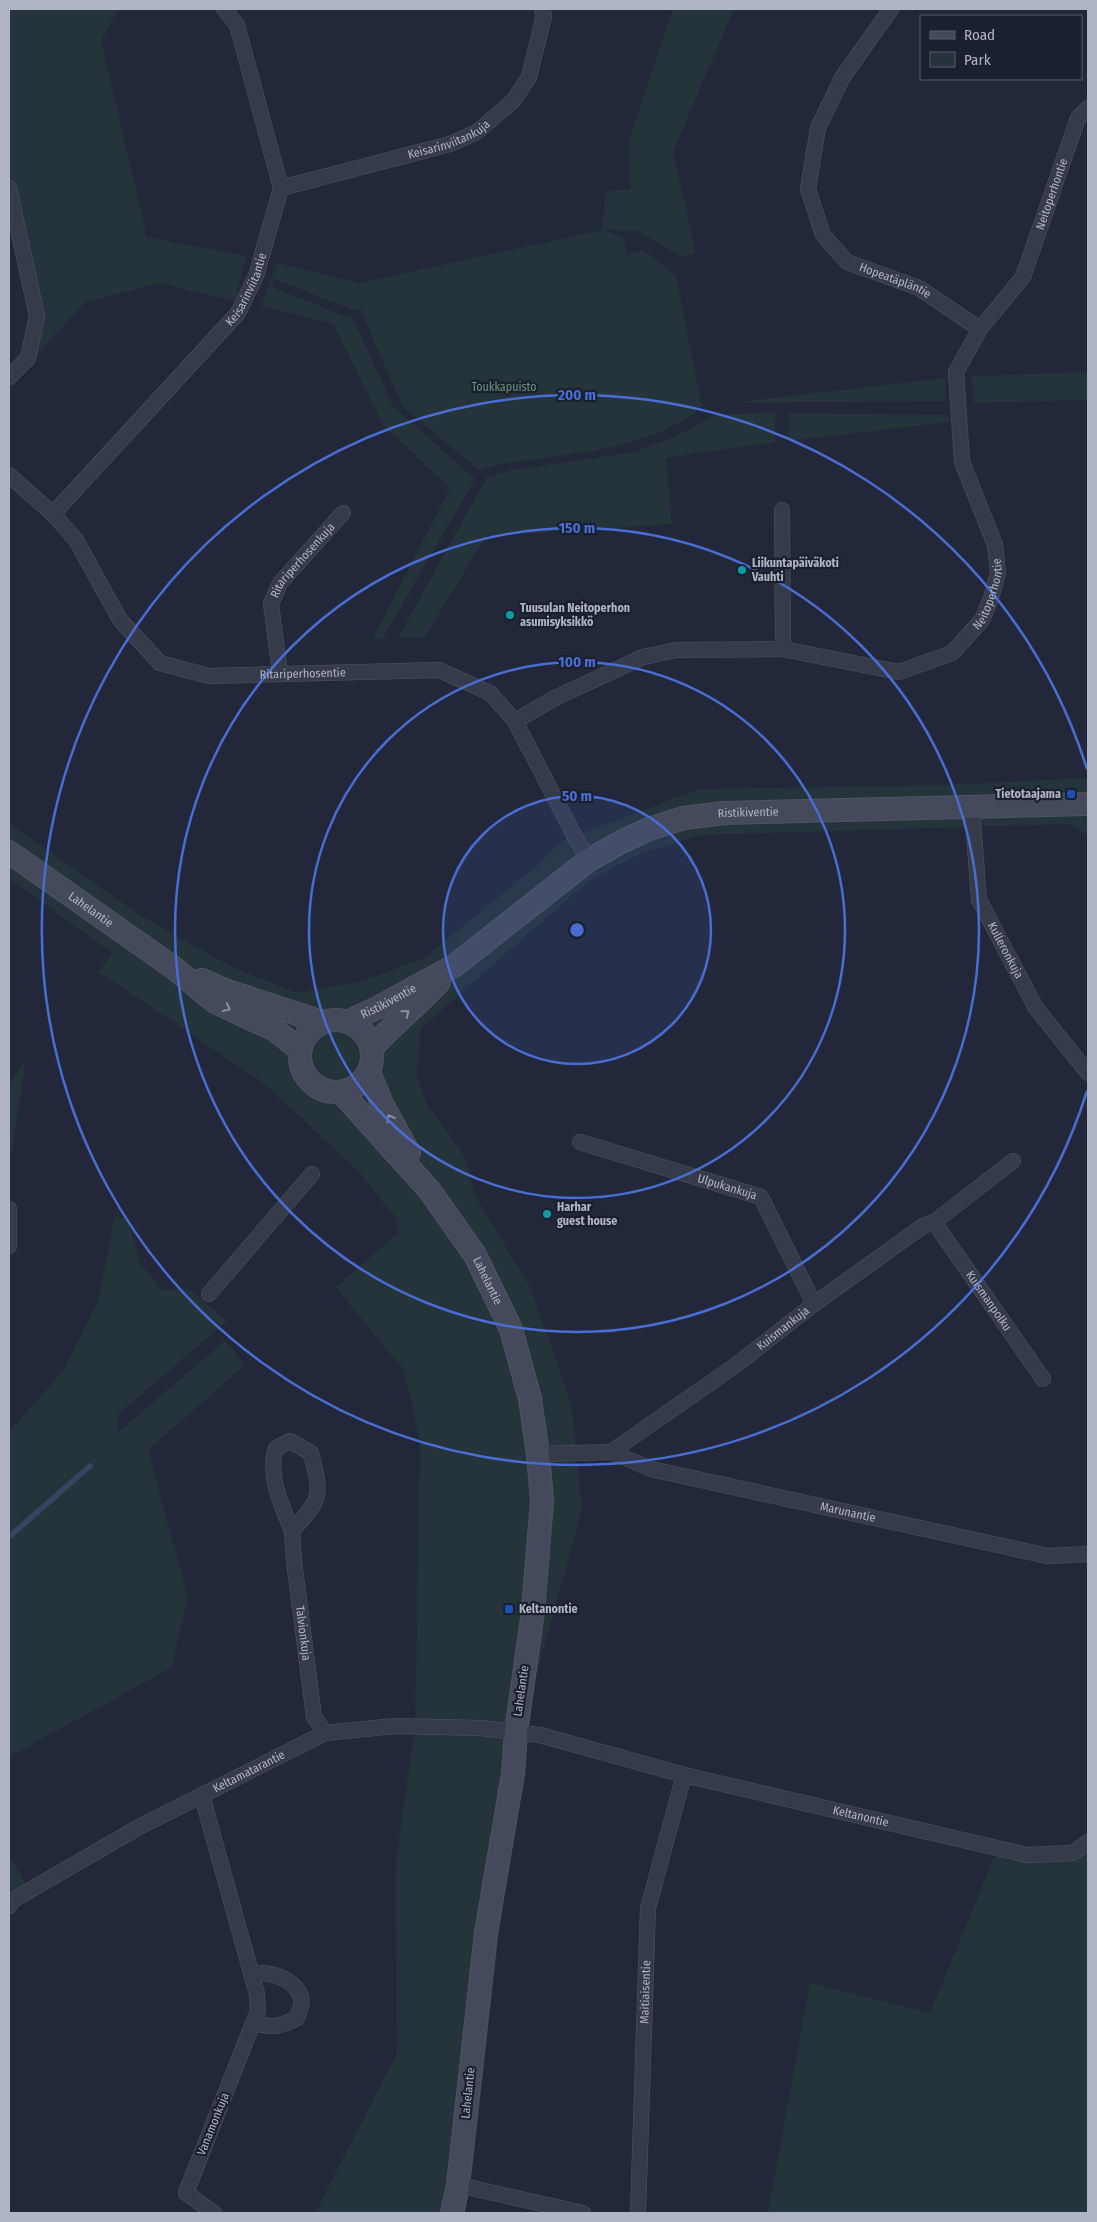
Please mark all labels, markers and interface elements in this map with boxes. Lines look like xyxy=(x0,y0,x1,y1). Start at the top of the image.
legend xyxy=(920,15,1082,80)
text: Road xyxy=(964,26,995,44)
text: Park xyxy=(964,51,991,69)
street label: Keisarinviitankuja xyxy=(406,117,493,162)
street label: Neitoperhontie xyxy=(1033,156,1071,232)
street label: Keisarinviitantie xyxy=(223,251,269,329)
street label: Hopeatäpläntie xyxy=(857,260,934,301)
park label: Toukkapuisto xyxy=(471,380,537,394)
text: 200 m xyxy=(557,386,596,404)
text: 150 m xyxy=(559,519,595,537)
street label: Ritariperhosenkuja xyxy=(268,520,338,600)
place label: Liikuntapäiväkoti Vauhti xyxy=(751,556,839,584)
street label: Neitoperhontie xyxy=(970,558,1005,632)
marker: Liikuntapäiväkoti Vauhti xyxy=(736,564,748,576)
place label: Tuusulan Neitoperhon asumisyksikkö xyxy=(520,601,630,629)
marker: Tuusulan Neitoperhon asumisyksikkö xyxy=(504,609,516,621)
text: 100 m xyxy=(558,653,596,671)
street label: Ritariperhosentie xyxy=(260,665,346,682)
text: 50 m xyxy=(562,787,592,805)
place label: Tietotaajama xyxy=(995,787,1061,801)
marker: Tietotaajama xyxy=(1065,788,1077,800)
street label: Ristikiventie xyxy=(717,805,779,821)
street label: Lahelantie xyxy=(66,889,116,930)
street label: Kulleronkuja xyxy=(985,920,1026,981)
centre of rings xyxy=(568,921,586,939)
street label: Ristikiventie xyxy=(358,981,419,1022)
one-way arrow xyxy=(221,1001,230,1011)
one-way arrow xyxy=(401,1010,410,1019)
one-way arrow xyxy=(386,1114,396,1123)
street label: Ulpukankuja xyxy=(696,1171,759,1202)
place label: Harhar guest house xyxy=(557,1200,617,1228)
marker: Harhar guest house xyxy=(541,1208,553,1220)
street label: Lahelantie xyxy=(470,1254,505,1307)
street label: Kuismanpolku xyxy=(963,1268,1014,1334)
street label: Kuismankuja xyxy=(754,1303,812,1353)
street label: Marunantie xyxy=(819,1499,877,1525)
place label: Keltanontie xyxy=(519,1602,578,1616)
marker: Keltanontie xyxy=(503,1603,515,1615)
street label: Talvionkuja xyxy=(293,1605,314,1662)
street label: Lahelantie xyxy=(510,1664,532,1718)
street label: Keltamatarantie xyxy=(211,1747,287,1795)
street label: Keltanontie xyxy=(831,1803,890,1830)
street label: Maitiaisentie xyxy=(637,1960,653,2024)
street label: Lahelantie xyxy=(458,2067,478,2119)
street label: Vanamonkuja xyxy=(194,2091,232,2157)

